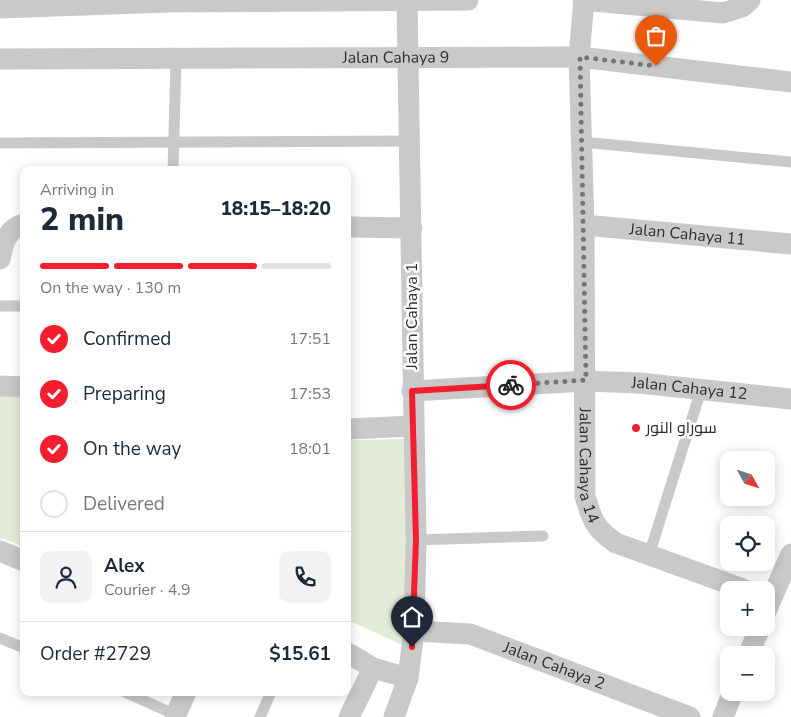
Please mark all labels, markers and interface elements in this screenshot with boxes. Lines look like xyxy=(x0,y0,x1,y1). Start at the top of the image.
pin xyxy=(635,15,677,66)
icon: bag xyxy=(642,22,670,50)
street label: Jalan Cahaya 9 xyxy=(341,46,449,69)
text: Arriving in xyxy=(40,179,114,201)
text: 18:15–18:20 xyxy=(220,196,331,222)
text: 2 min xyxy=(40,198,124,241)
street label: Jalan Cahaya 11 xyxy=(628,218,747,251)
street label: Jalan Cahaya 1 xyxy=(401,263,423,370)
text: On the way · 130 m xyxy=(40,277,181,299)
icon: check xyxy=(40,325,68,353)
text: Confirmed xyxy=(83,326,171,352)
text: 17:51 xyxy=(289,328,331,350)
courier xyxy=(486,360,536,410)
icon: bike xyxy=(497,371,525,399)
street label: Jalan Cahaya 12 xyxy=(630,372,748,405)
icon: check xyxy=(40,380,68,408)
text: Preparing xyxy=(83,381,166,407)
text: 17:53 xyxy=(289,383,331,405)
street label: Jalan Cahaya 14 xyxy=(573,406,605,527)
place label: سوراو النور xyxy=(645,417,717,439)
marker: سوراو النور xyxy=(630,422,642,434)
icon: check xyxy=(40,435,68,463)
text: On the way xyxy=(83,436,181,462)
text: 18:01 xyxy=(289,438,331,460)
north arrow xyxy=(720,451,775,506)
map controls xyxy=(720,451,775,701)
text: Delivered xyxy=(83,491,165,517)
button: locate xyxy=(720,516,775,571)
button: person xyxy=(40,551,92,603)
button: phone xyxy=(279,551,331,603)
text: Alex xyxy=(104,553,145,579)
text: Courier · 4.9 xyxy=(104,579,190,601)
button: + xyxy=(720,581,775,636)
pin xyxy=(391,596,433,647)
icon: home xyxy=(398,603,426,631)
street label: Jalan Cahaya 2 xyxy=(499,636,608,695)
text: Order #2729 xyxy=(40,641,151,667)
text: $15.61 xyxy=(269,641,331,667)
button: − xyxy=(720,646,775,701)

